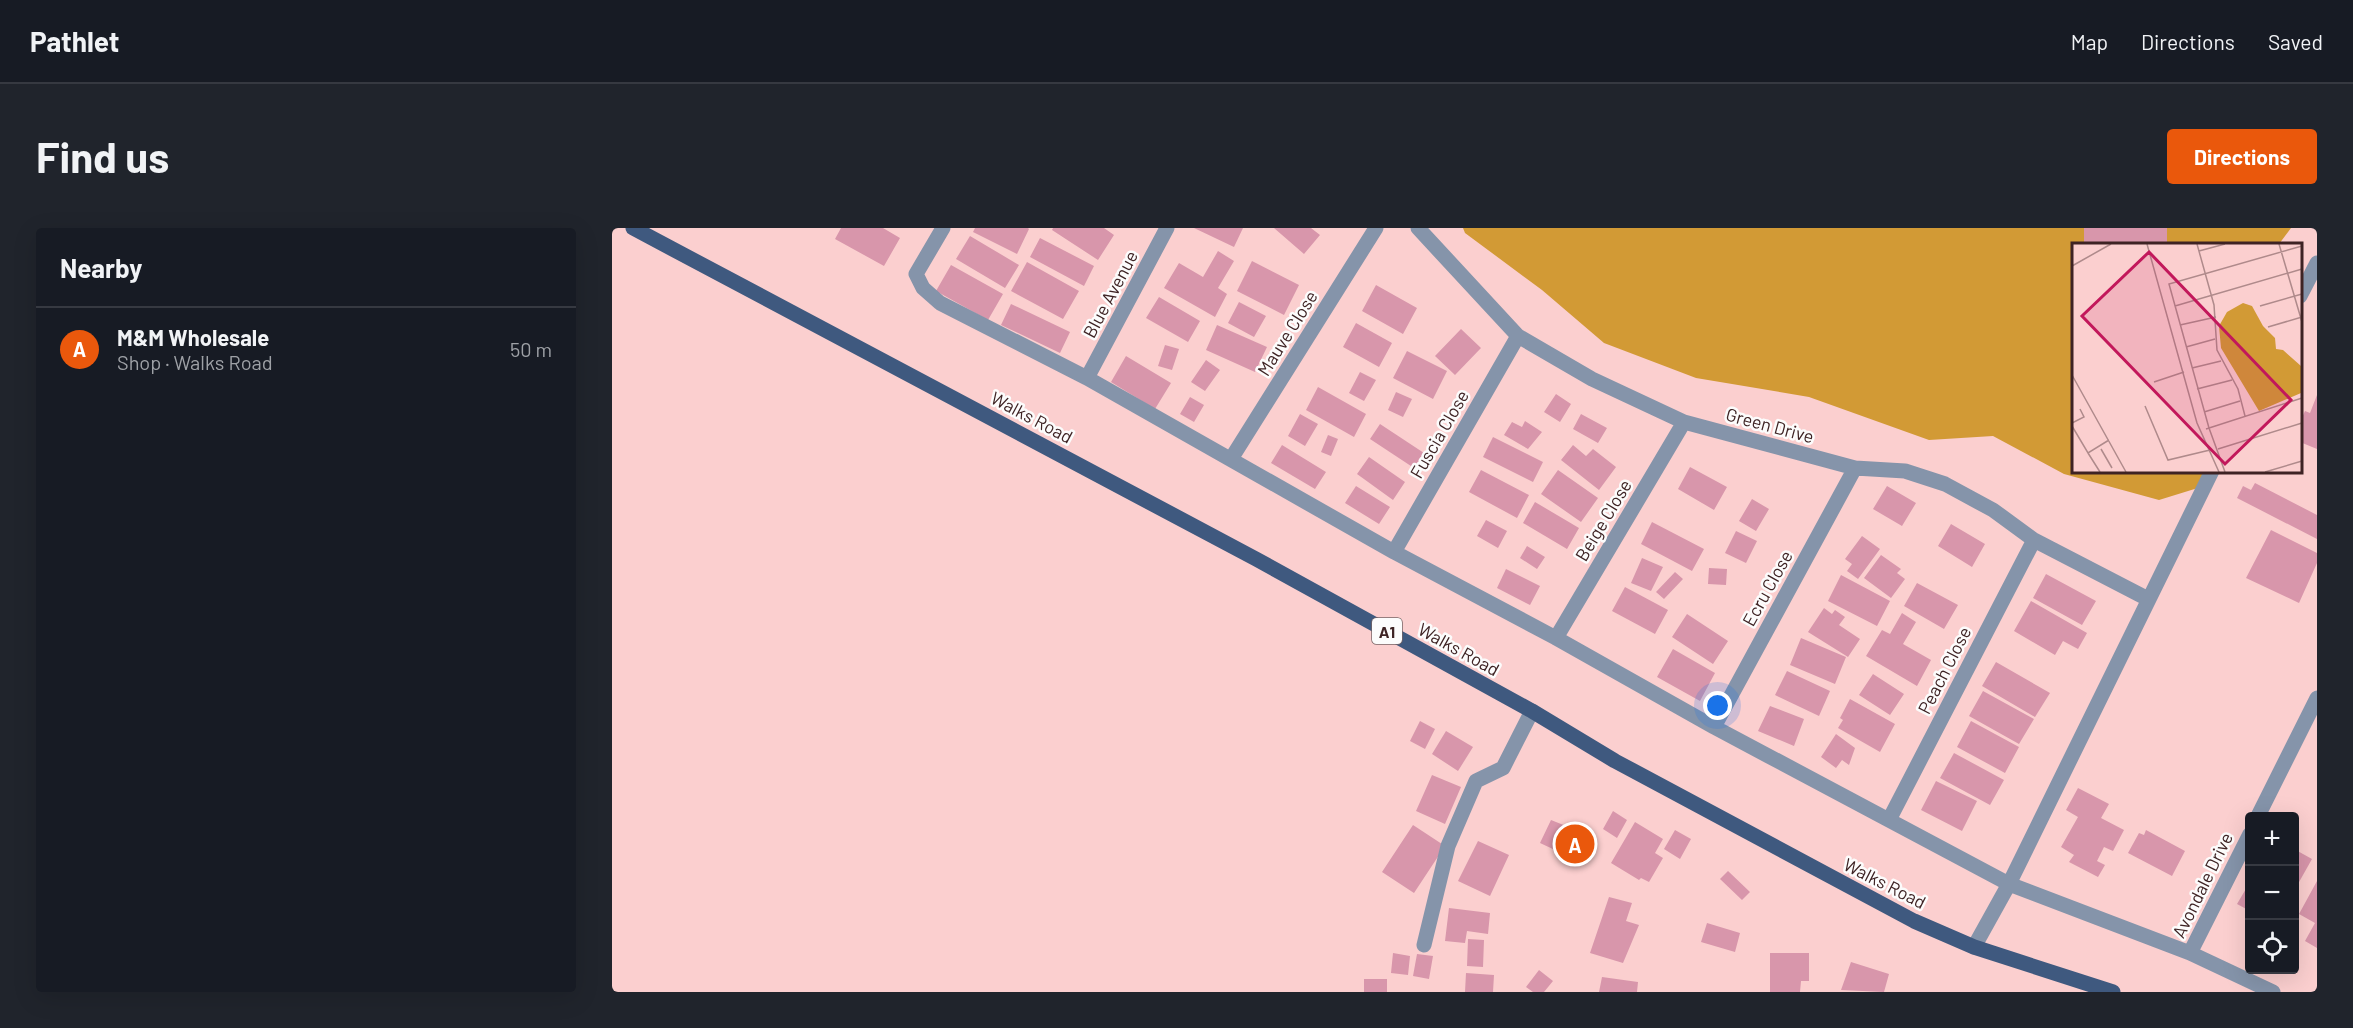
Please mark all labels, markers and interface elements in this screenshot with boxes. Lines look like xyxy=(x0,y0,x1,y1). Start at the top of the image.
text: Pathlet xyxy=(30,24,119,58)
text: Map xyxy=(2071,29,2108,54)
text: Directions xyxy=(2141,29,2235,54)
text: Saved xyxy=(2268,29,2323,54)
button: Directions xyxy=(2167,129,2317,184)
text: Find us xyxy=(36,131,169,181)
inset map xyxy=(2072,243,2302,472)
street label: Blue Avenue xyxy=(1078,247,1142,341)
text: Nearby xyxy=(60,252,142,283)
street label: Mauve Close xyxy=(1252,286,1322,380)
text: M&M Wholesale xyxy=(117,324,269,350)
text: A xyxy=(73,337,86,361)
text: 50 m xyxy=(510,337,552,361)
text: Shop · Walks Road xyxy=(117,350,273,374)
street label: Walks Road xyxy=(987,386,1077,448)
street label: Fuscia Close xyxy=(1405,386,1473,482)
street label: Green Drive xyxy=(1724,403,1816,447)
street label: Beige Close xyxy=(1570,475,1636,565)
street label: Ecru Close xyxy=(1737,546,1797,630)
road number: A1 xyxy=(1372,618,1402,644)
street label: Walks Road xyxy=(1415,618,1503,680)
street label: Peach Close xyxy=(1913,623,1975,717)
your location xyxy=(1703,691,1732,720)
map controls xyxy=(2245,812,2299,974)
button: + xyxy=(2245,812,2299,866)
pin: A xyxy=(1556,822,1594,866)
street label: Avondale Drive xyxy=(2167,829,2237,941)
street label: Walks Road xyxy=(1840,853,1930,913)
button: − xyxy=(2245,866,2299,920)
button: locate xyxy=(2245,920,2299,974)

